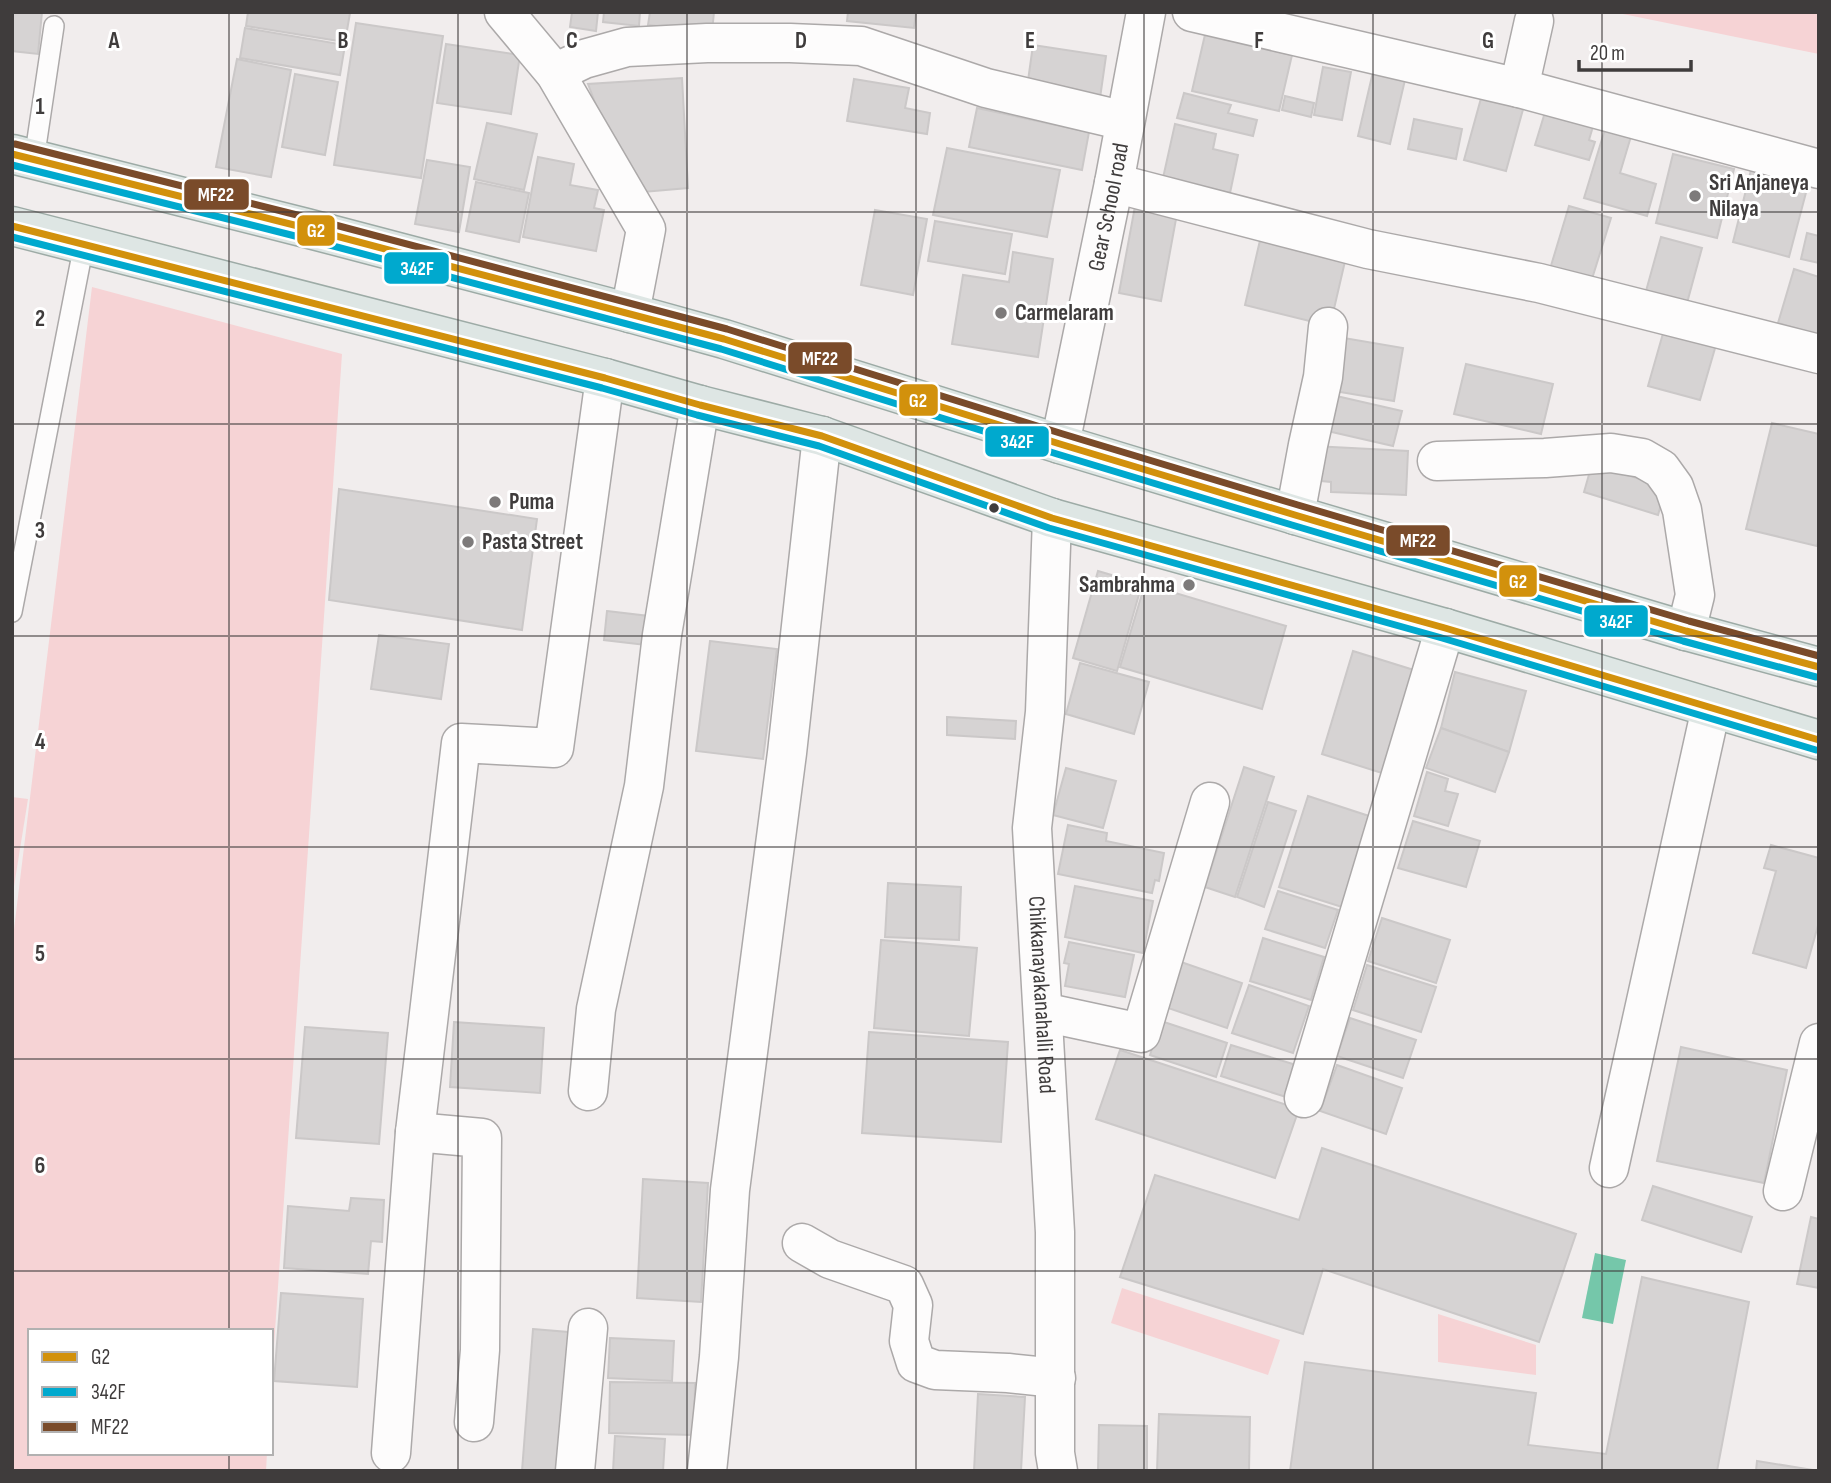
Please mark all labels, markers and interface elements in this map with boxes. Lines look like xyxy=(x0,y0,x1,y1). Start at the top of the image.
text: A xyxy=(108,27,121,55)
text: B xyxy=(338,27,349,55)
text: C xyxy=(566,27,578,55)
text: D xyxy=(795,27,807,55)
text: E xyxy=(1025,27,1035,55)
text: F xyxy=(1254,27,1264,55)
text: G xyxy=(1482,27,1494,55)
scale bar xyxy=(1579,28,1691,72)
text: 20 m xyxy=(1590,41,1625,66)
text: 1 xyxy=(35,93,45,121)
street label: Gear School road xyxy=(1082,141,1135,274)
place label: Sri Anjaneya Nilaya xyxy=(1709,169,1809,223)
line badge: MF22 xyxy=(183,178,250,211)
text: MF22 xyxy=(198,184,234,207)
marker: Sri Anjaneya Nilaya xyxy=(1687,188,1703,204)
line badge: G2 xyxy=(296,214,336,247)
text: G2 xyxy=(307,220,325,243)
line badge: 342F xyxy=(383,251,450,285)
text: 342F xyxy=(400,258,434,281)
place label: Carmelaram xyxy=(1015,299,1114,327)
text: 2 xyxy=(35,305,45,333)
marker: Carmelaram xyxy=(993,305,1009,321)
line badge: MF22 xyxy=(787,341,853,375)
text: MF22 xyxy=(802,348,838,371)
line badge: G2 xyxy=(898,383,939,417)
text: G2 xyxy=(909,390,927,413)
line badge: 342F xyxy=(984,425,1050,458)
text: 342F xyxy=(1000,431,1034,454)
place label: Puma xyxy=(509,488,554,516)
marker: Puma xyxy=(487,494,503,510)
unlabelled marker xyxy=(987,501,1001,515)
text: 3 xyxy=(35,517,45,545)
line badge: MF22 xyxy=(1385,524,1451,557)
place label: Pasta Street xyxy=(482,528,583,556)
text: MF22 xyxy=(1400,530,1436,553)
marker: Pasta Street xyxy=(460,534,476,550)
line badge: G2 xyxy=(1498,564,1538,598)
place label: Sambrahma xyxy=(1079,571,1175,599)
text: G2 xyxy=(1509,571,1527,594)
marker: Sambrahma xyxy=(1181,577,1197,593)
line badge: 342F xyxy=(1583,604,1649,638)
text: 342F xyxy=(1599,611,1633,634)
text: 4 xyxy=(35,728,46,756)
street label: Chikkanayakanahalli Road xyxy=(1022,895,1061,1095)
text: 5 xyxy=(35,940,45,968)
text: 6 xyxy=(35,1152,45,1180)
legend xyxy=(28,1329,273,1455)
text: G2 xyxy=(91,1345,110,1370)
text: 342F xyxy=(91,1380,126,1405)
text: MF22 xyxy=(91,1415,129,1440)

